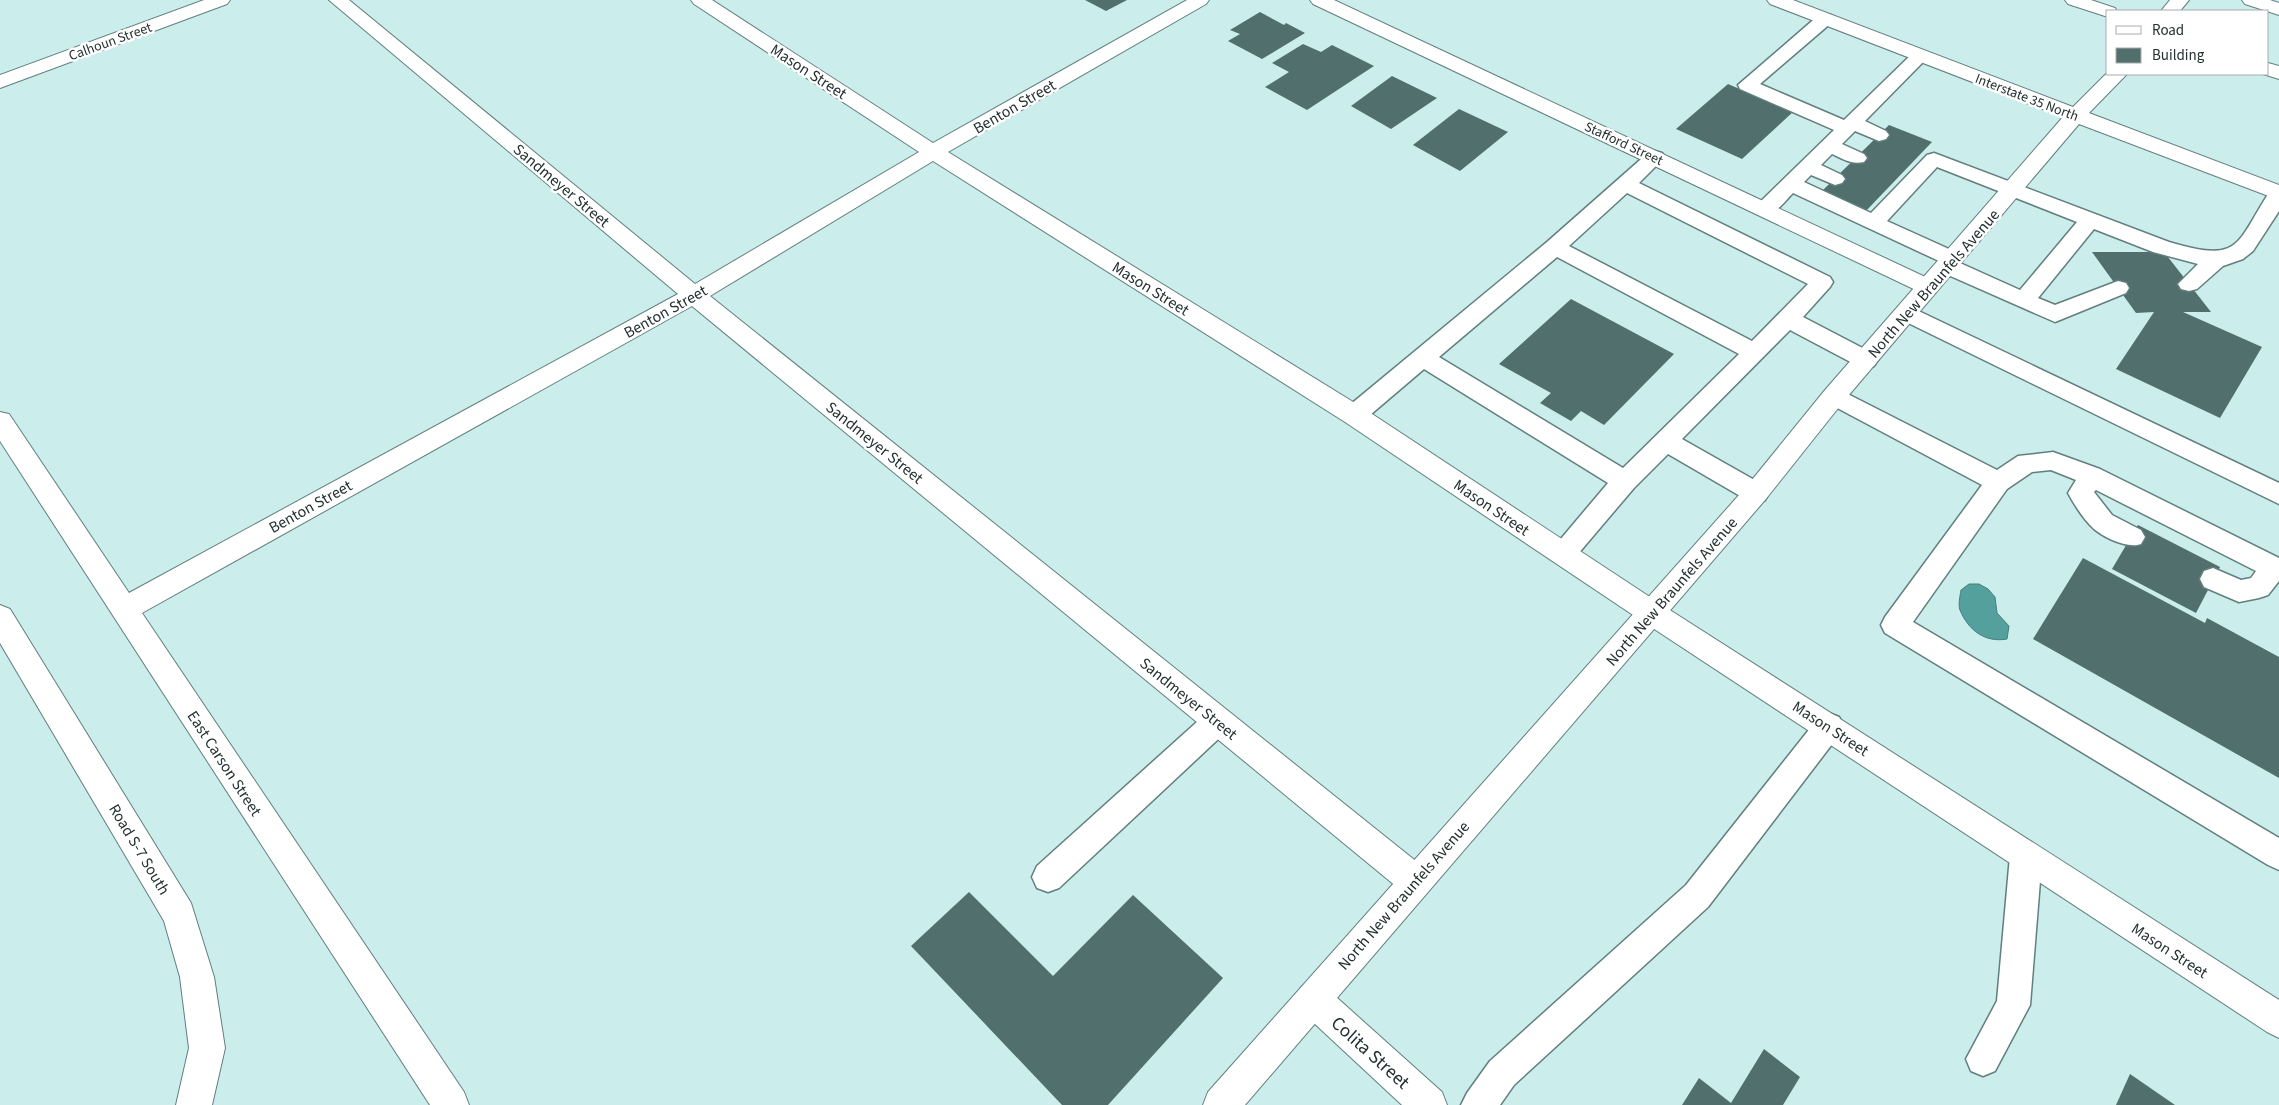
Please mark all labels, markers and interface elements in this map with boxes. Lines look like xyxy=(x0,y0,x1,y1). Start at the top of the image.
legend xyxy=(2106,10,2269,75)
street label: Calhoun Street xyxy=(66,18,155,66)
text: Road xyxy=(2152,20,2184,41)
street label: Mason Street xyxy=(766,39,851,105)
text: Building xyxy=(2152,45,2205,66)
street label: Interstate 35 North xyxy=(1972,69,2081,127)
street label: Benton Street xyxy=(969,74,1060,139)
street label: Stafford Street xyxy=(1581,117,1666,171)
street label: Sandmeyer Street xyxy=(508,139,615,233)
street label: North New Braunfels Avenue xyxy=(1863,204,2005,363)
street label: Mason Street xyxy=(1108,256,1194,322)
street label: Benton Street xyxy=(620,280,712,344)
street label: Sandmeyer Street xyxy=(821,397,928,489)
street label: Mason Street xyxy=(1449,474,1534,542)
street label: Benton Street xyxy=(265,475,357,539)
street label: North New Braunfels Avenue xyxy=(1601,512,1743,671)
street label: Sandmeyer Street xyxy=(1135,653,1242,745)
street label: Mason Street xyxy=(1788,696,1873,762)
street label: East Carson Street xyxy=(182,707,267,821)
street label: Road S-7 South xyxy=(103,800,175,899)
street label: North New Braunfels Avenue xyxy=(1333,816,1475,975)
street label: Mason Street xyxy=(2127,918,2212,984)
street label: Colita Street xyxy=(1325,1010,1416,1096)

